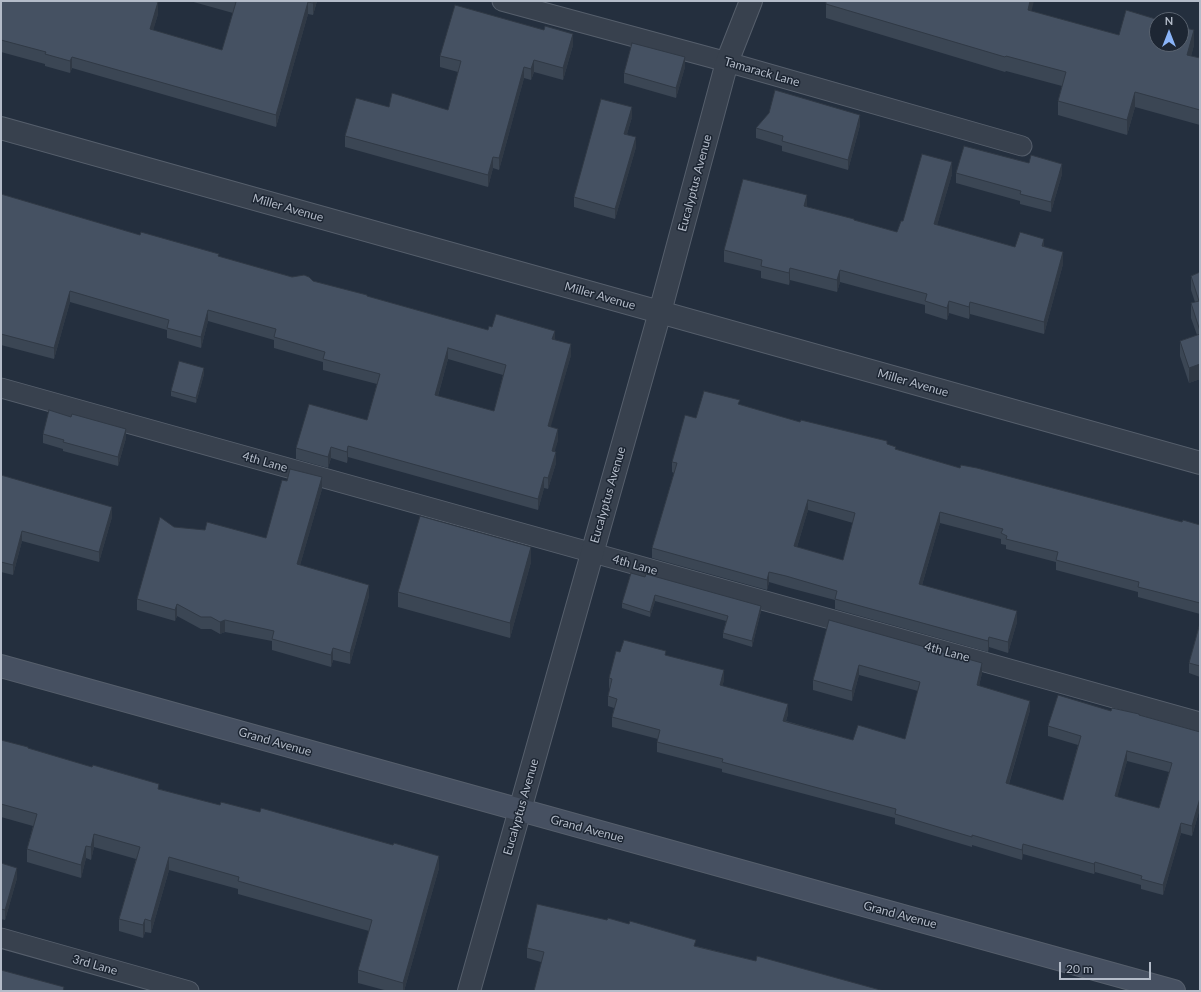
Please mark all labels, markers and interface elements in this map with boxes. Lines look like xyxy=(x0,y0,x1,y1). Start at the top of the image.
north arrow xyxy=(1149,12,1189,52)
text: N xyxy=(1165,14,1173,27)
street label: Tamarack Lane xyxy=(723,54,801,90)
street label: Eucalyptus Avenue xyxy=(675,133,715,233)
street label: Miller Avenue xyxy=(251,191,325,225)
street label: Miller Avenue xyxy=(563,279,637,313)
street label: Miller Avenue xyxy=(876,366,950,400)
street label: Eucalyptus Avenue xyxy=(587,445,629,545)
street label: 4th Lane xyxy=(241,449,289,475)
street label: 4th Lane xyxy=(611,552,659,578)
street label: 4th Lane xyxy=(923,639,971,665)
street label: Grand Avenue xyxy=(237,725,313,759)
street label: Eucalyptus Avenue xyxy=(500,757,542,857)
street label: Grand Avenue xyxy=(549,812,625,846)
street label: Grand Avenue xyxy=(862,898,938,932)
street label: 3rd Lane xyxy=(71,952,119,978)
scale bar xyxy=(1061,954,1153,980)
text: 20 m xyxy=(1066,961,1093,976)

